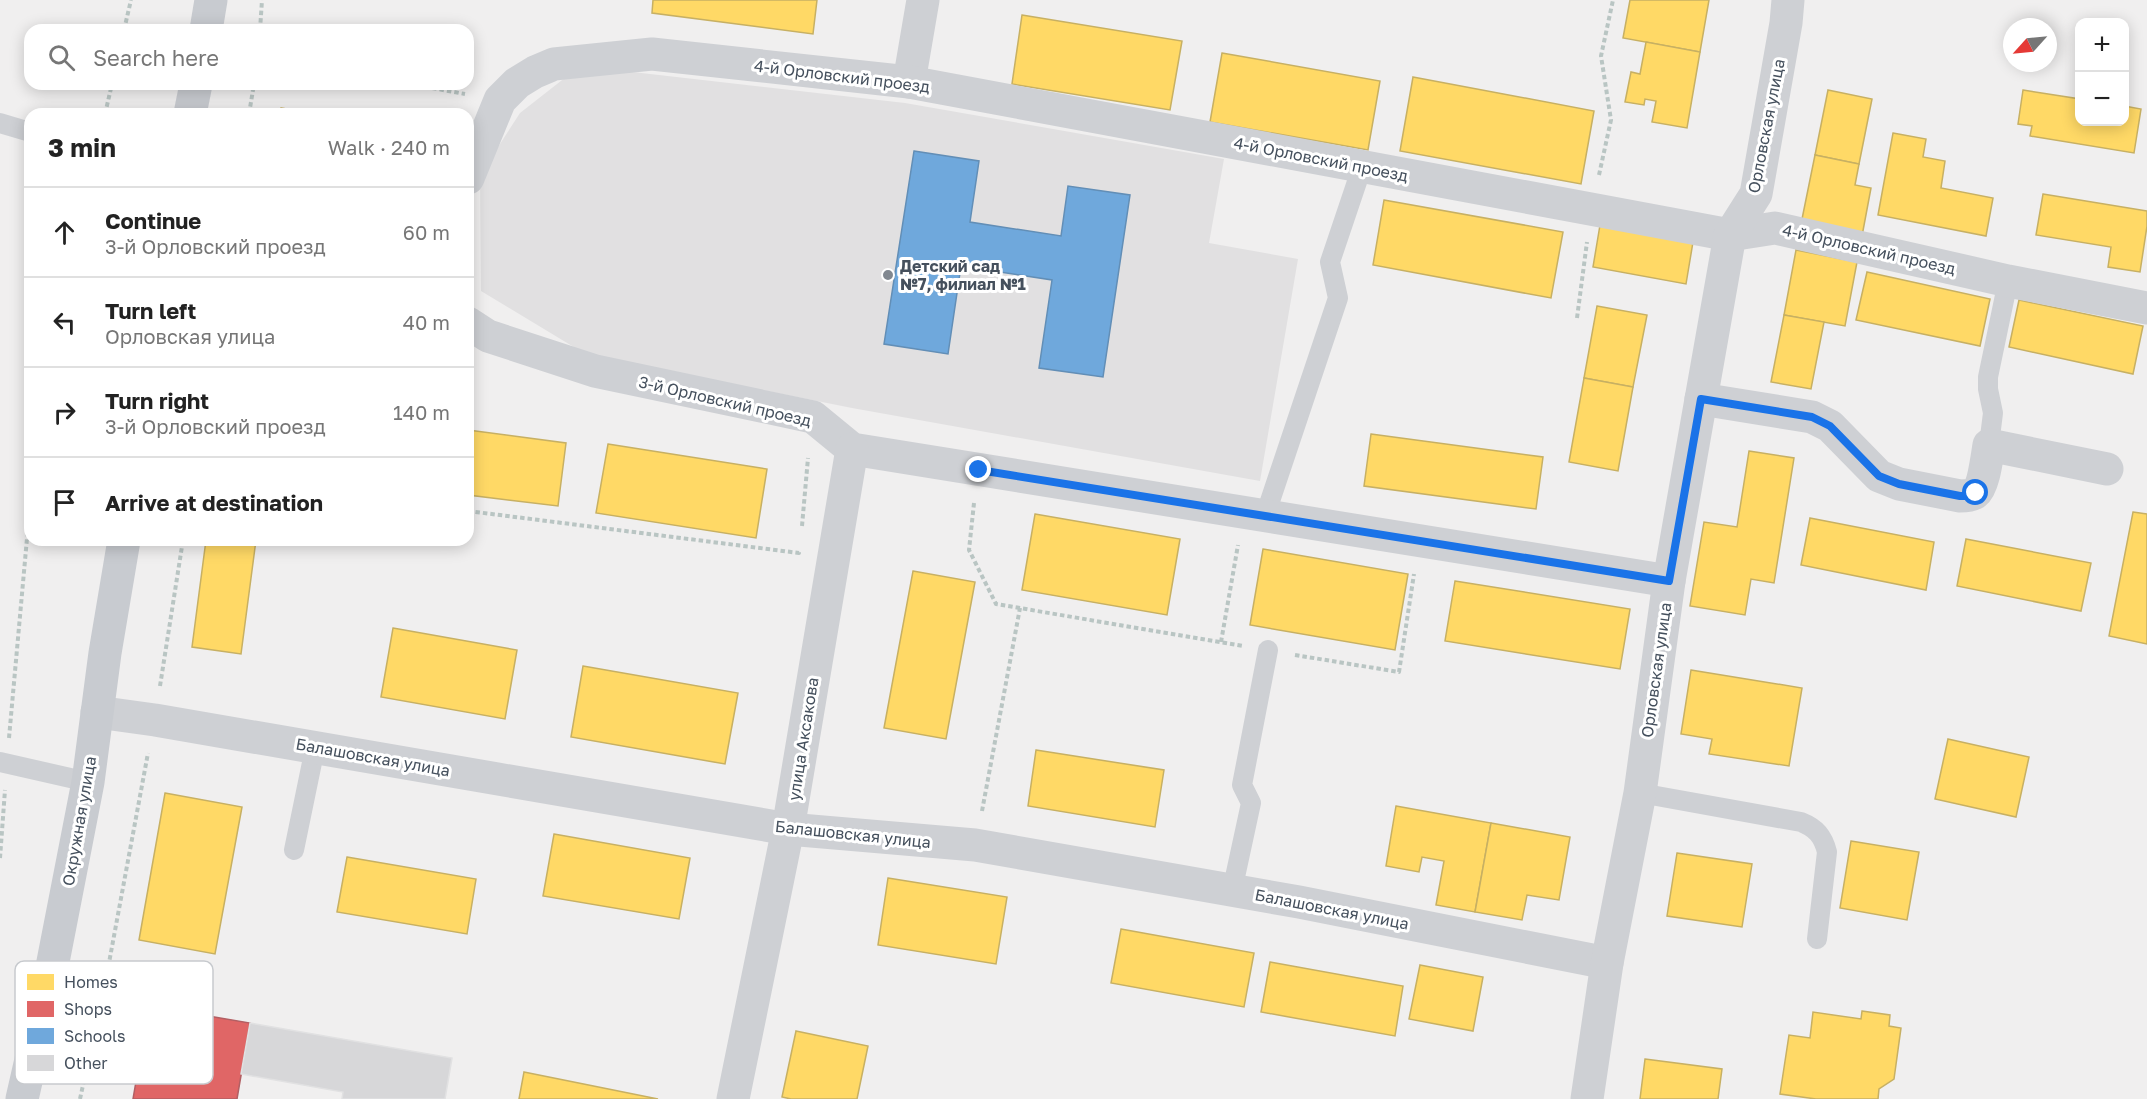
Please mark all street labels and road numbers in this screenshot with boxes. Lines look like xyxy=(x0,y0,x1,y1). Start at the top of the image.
street label: 4-й Орловский проезд xyxy=(753,55,931,97)
street label: Орловская улица xyxy=(1743,57,1789,195)
street label: 4-й Орловский проезд xyxy=(1232,132,1410,186)
street label: 4-й Орловский проезд xyxy=(1781,219,1958,279)
street label: 3-й Орловский проезд xyxy=(637,371,814,431)
street label: Орловская улица xyxy=(1637,601,1675,739)
street label: улица Аксакова xyxy=(783,676,823,802)
street label: Балашовская улица xyxy=(294,734,452,780)
street label: Окружная улица xyxy=(58,755,100,887)
street label: Балашовская улица xyxy=(774,816,932,852)
street label: Балашовская улица xyxy=(1253,884,1411,934)

